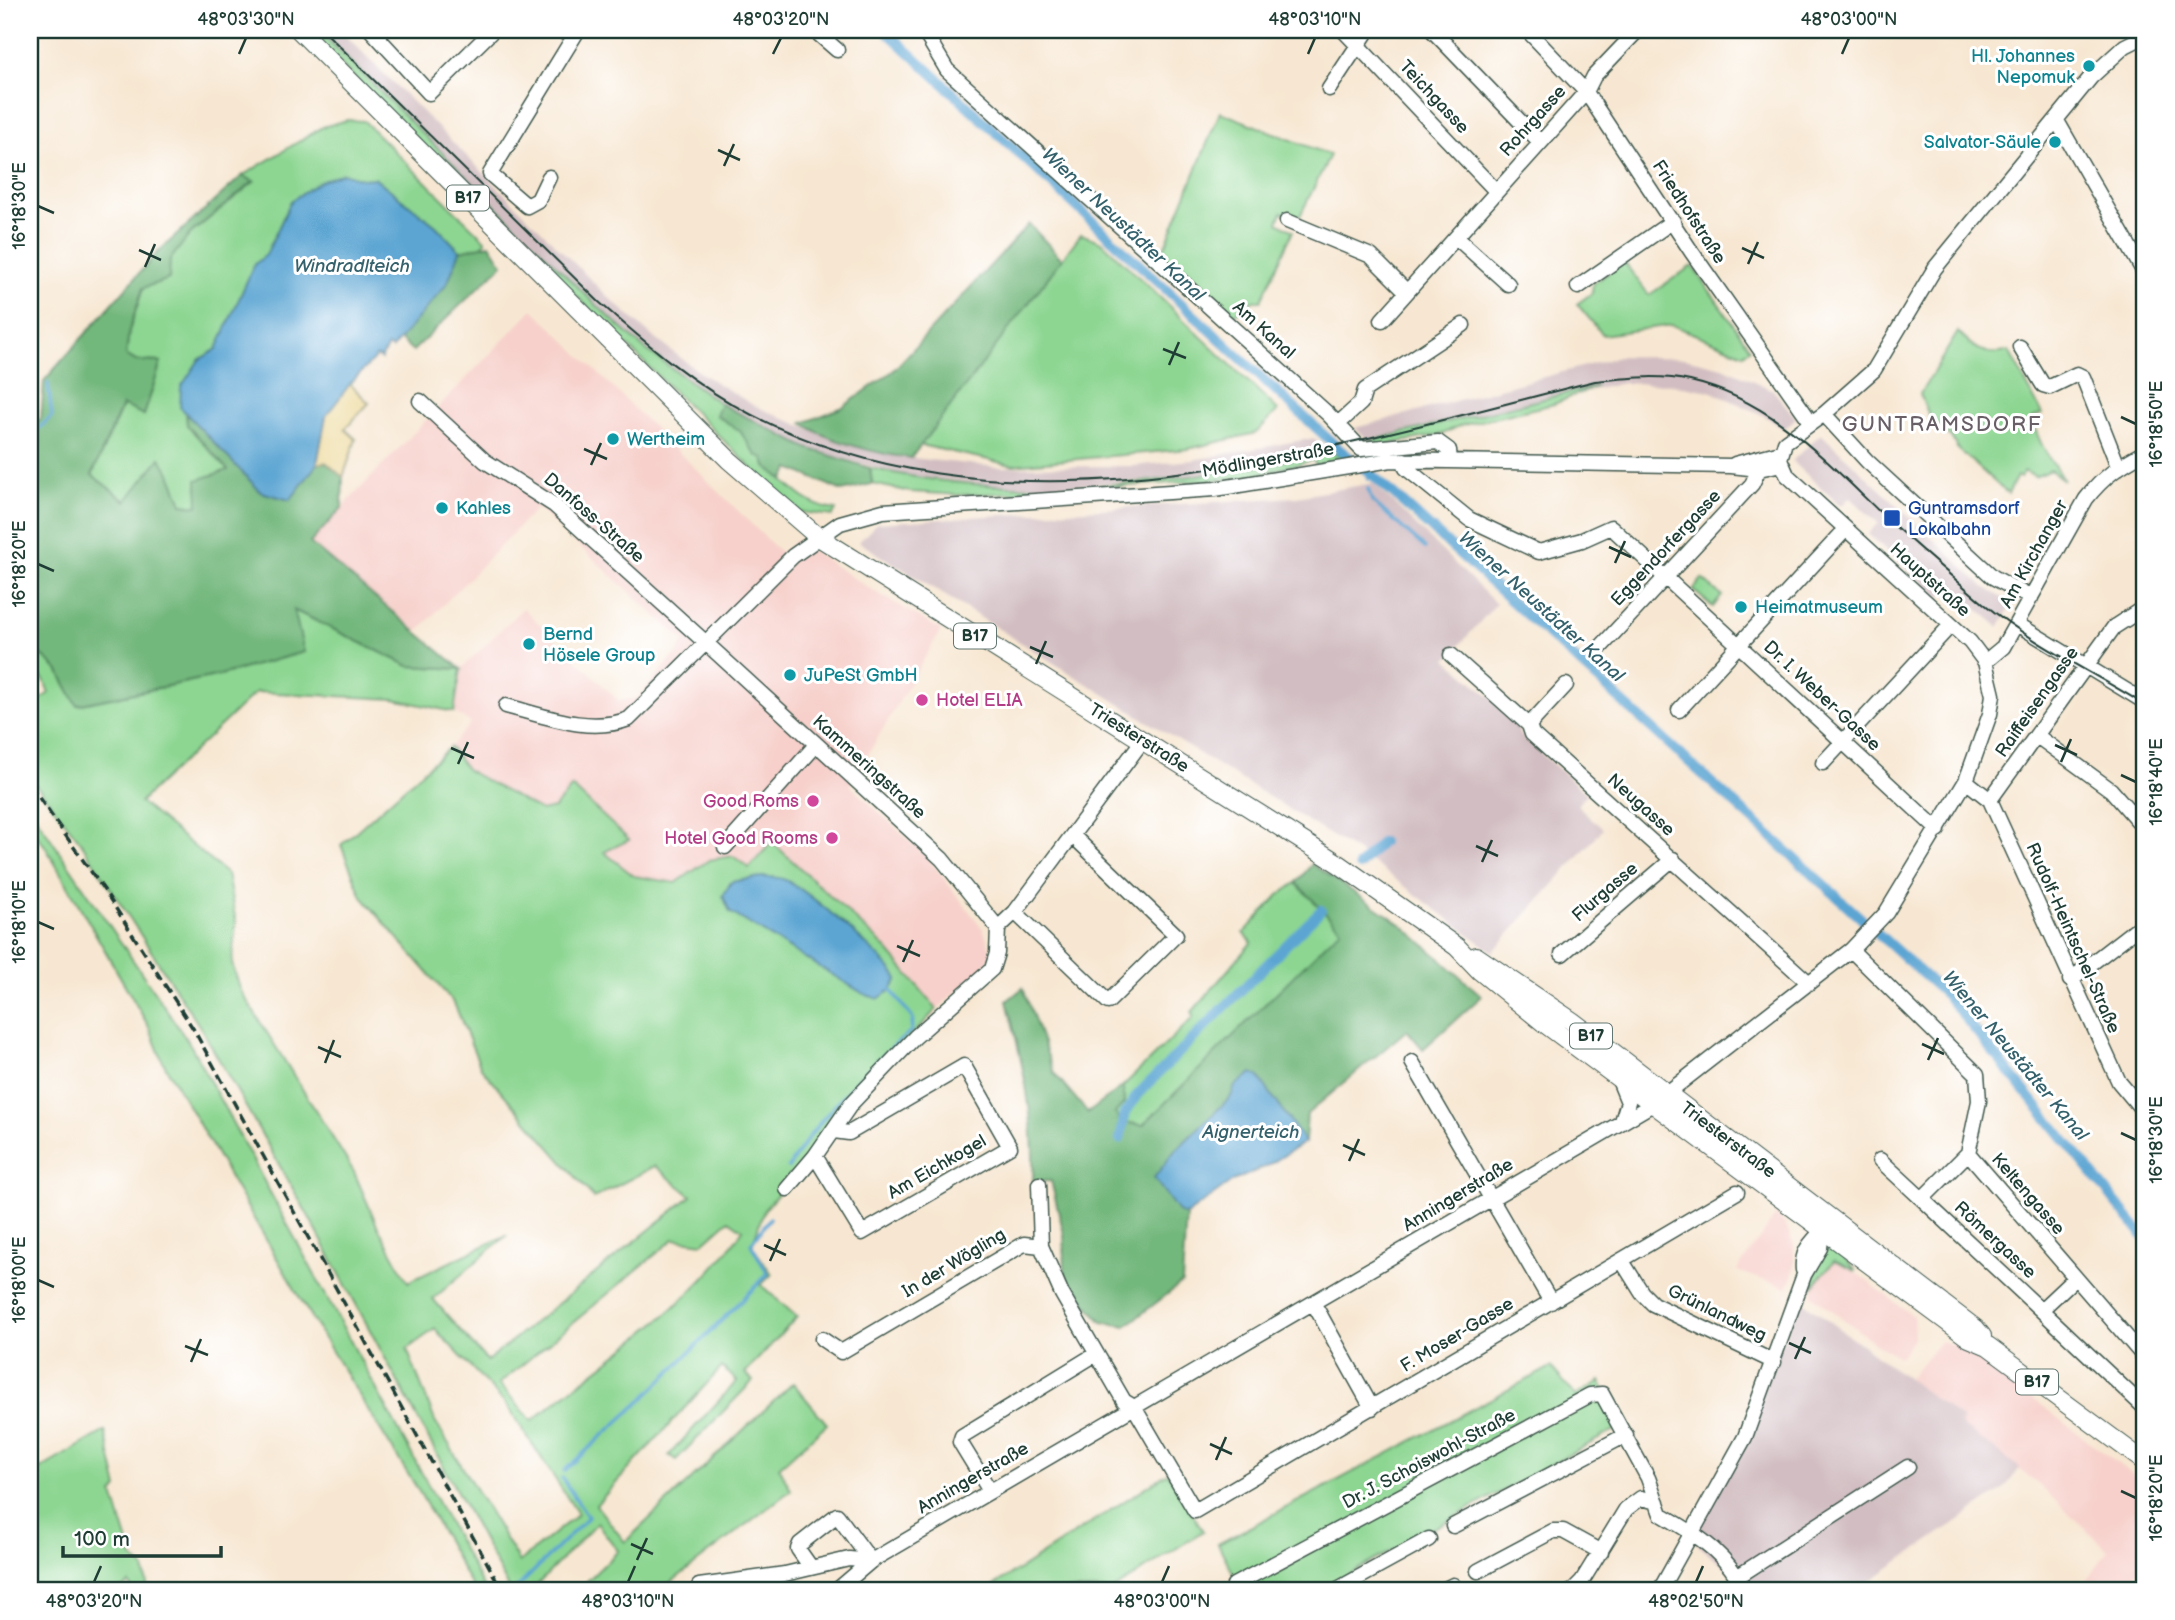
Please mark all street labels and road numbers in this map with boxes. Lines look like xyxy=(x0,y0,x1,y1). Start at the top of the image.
street label: Teichgasse xyxy=(1395,56,1473,138)
street label: Rohrgasse xyxy=(1496,81,1571,161)
street label: Friedhofstraße xyxy=(1648,156,1730,268)
road number: B17 xyxy=(447,186,489,210)
street label: Am Kanal xyxy=(1228,297,1300,363)
street label: Mödlingerstraße xyxy=(1200,438,1336,482)
street label: Danfoss-Straße xyxy=(539,469,649,568)
street label: Eggendorfergasse xyxy=(1607,485,1726,611)
street label: Am Kirchanger xyxy=(1996,496,2073,612)
street label: Hauptstraße xyxy=(1886,539,1975,622)
road number: B17 xyxy=(954,624,996,649)
street label: Dr. I. Weber-Gasse xyxy=(1759,637,1885,756)
street label: Raiffeisengasse xyxy=(1991,642,2083,761)
street label: Triesterstraße xyxy=(1085,699,1193,777)
street label: Kammeringstraße xyxy=(808,711,930,823)
street label: Neugasse xyxy=(1603,769,1679,841)
street label: Rudolf-Heintschel-Straße xyxy=(2021,840,2125,1037)
street label: Flurgasse xyxy=(1568,858,1642,926)
road number: B17 xyxy=(1570,1024,1612,1048)
street label: Triesterstraße xyxy=(1676,1097,1780,1183)
street label: Am Eichkogel xyxy=(884,1130,990,1204)
street label: Keltengasse xyxy=(1987,1149,2069,1239)
street label: Anningerstraße xyxy=(1399,1154,1517,1236)
street label: Römergasse xyxy=(1950,1197,2040,1283)
street label: In der Wögling xyxy=(898,1224,1010,1302)
street label: Grünlandweg xyxy=(1664,1280,1770,1346)
street label: F. Moser-Gasse xyxy=(1397,1293,1517,1377)
road number: B17 xyxy=(2016,1370,2058,1394)
street label: Dr. J. Schoiswohl-Straße xyxy=(1339,1404,1519,1514)
street label: Anningerstraße xyxy=(914,1438,1033,1518)

